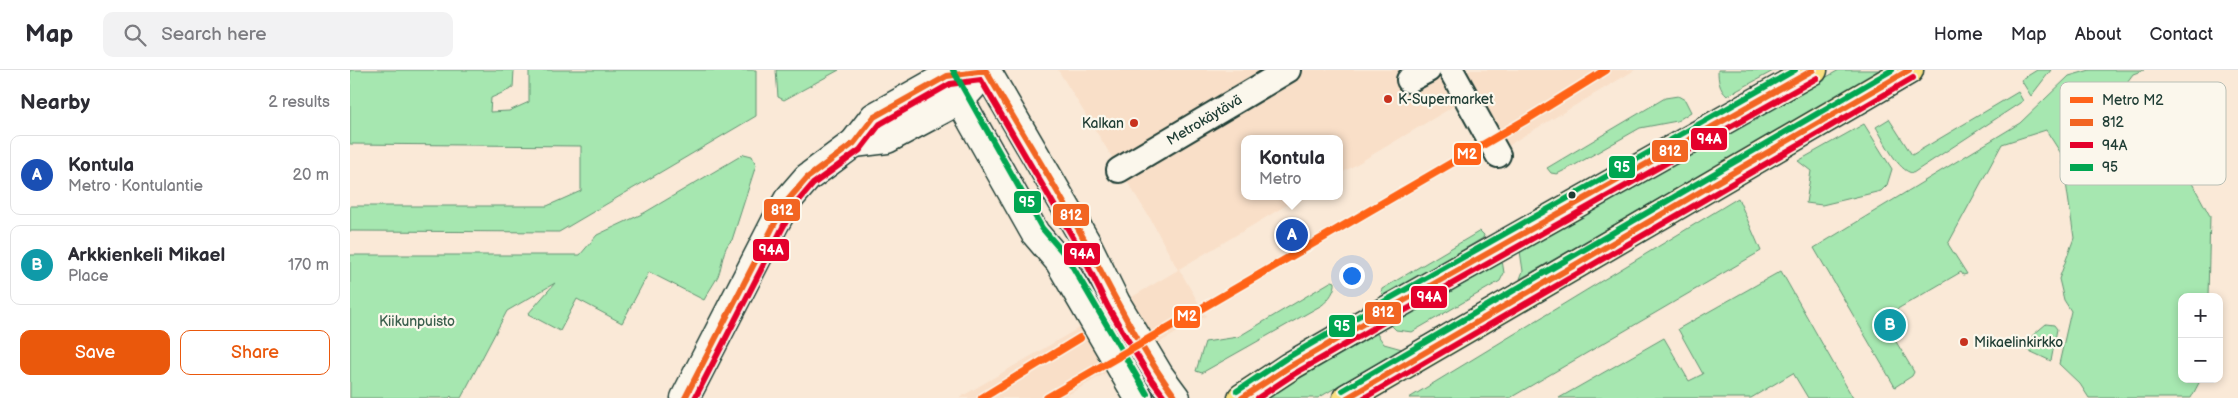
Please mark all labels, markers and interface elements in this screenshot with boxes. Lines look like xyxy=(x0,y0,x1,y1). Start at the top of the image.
search box xyxy=(103,12,453,57)
text: Map xyxy=(25,20,73,49)
icon: search xyxy=(121,21,149,49)
text: Search here xyxy=(161,23,267,46)
text: Home xyxy=(1934,24,1983,45)
text: Map xyxy=(2011,24,2047,45)
text: About xyxy=(2075,24,2122,45)
text: Contact xyxy=(2150,24,2213,45)
legend xyxy=(2060,82,2226,185)
text: Nearby xyxy=(20,90,90,115)
street label: Metrokäytävä xyxy=(1163,91,1245,148)
place label: K-Supermarket xyxy=(1398,91,1494,108)
text: Metro M2 xyxy=(2102,92,2164,109)
text: 2 results xyxy=(268,93,330,112)
marker: K-Supermarket xyxy=(1382,93,1394,105)
text: 812 xyxy=(2102,114,2125,131)
place label: Kalkan xyxy=(1082,115,1124,132)
marker: Kalkan xyxy=(1128,117,1140,129)
line badge: 94A xyxy=(1690,127,1728,151)
text: 94A xyxy=(1696,131,1722,148)
popup xyxy=(1241,135,1343,200)
text: 94A xyxy=(2102,137,2128,154)
line badge: 812 xyxy=(1651,139,1689,163)
line badge: M2 xyxy=(1453,142,1482,166)
text: 812 xyxy=(1659,143,1682,160)
text: M2 xyxy=(1457,146,1478,163)
text: Kontula xyxy=(1259,147,1325,170)
text: Kontula xyxy=(68,154,134,177)
line badge: 95 xyxy=(1608,155,1636,179)
text: 95 xyxy=(1614,159,1630,176)
text: 95 xyxy=(2102,159,2118,176)
text: A xyxy=(32,166,42,185)
text: 20 m xyxy=(293,166,329,185)
text: Metro xyxy=(1259,170,1302,189)
text: Metro · Kontulantie xyxy=(68,177,203,196)
line badge: 95 xyxy=(1013,190,1042,214)
unlabelled marker xyxy=(1567,190,1577,200)
text: 95 xyxy=(1019,194,1035,211)
line badge: 812 xyxy=(763,198,801,222)
text: 812 xyxy=(771,202,794,219)
line badge: 812 xyxy=(1052,203,1090,227)
text: 812 xyxy=(1060,207,1083,224)
pin: A xyxy=(1276,216,1308,254)
line badge: 94A xyxy=(752,238,790,262)
text: 94A xyxy=(758,242,784,259)
line badge: 94A xyxy=(1063,242,1101,266)
text: Arkkienkeli Mikael xyxy=(68,244,225,267)
text: 94A xyxy=(1069,246,1095,263)
text: B xyxy=(31,256,43,275)
text: 170 m xyxy=(288,256,329,275)
your location xyxy=(1339,263,1365,289)
text: Place xyxy=(68,267,109,286)
line badge: 94A xyxy=(1410,285,1448,309)
text: 94A xyxy=(1416,289,1442,306)
map controls xyxy=(2178,293,2223,383)
button: + xyxy=(2178,293,2223,338)
line badge: 812 xyxy=(1364,301,1402,325)
text: 812 xyxy=(1372,304,1395,321)
line badge: M2 xyxy=(1173,305,1201,329)
pin: B xyxy=(1874,306,1906,344)
text: M2 xyxy=(1177,308,1198,325)
park label: Kiikunpuisto xyxy=(379,313,455,330)
line badge: 95 xyxy=(1328,314,1356,338)
text: 95 xyxy=(1334,318,1350,335)
button: Save xyxy=(20,330,170,375)
button: Share xyxy=(180,330,330,375)
place label: Mikaelinkirkko xyxy=(1974,334,2063,351)
marker: Mikaelinkirkko xyxy=(1958,336,1970,348)
button: − xyxy=(2178,338,2223,383)

